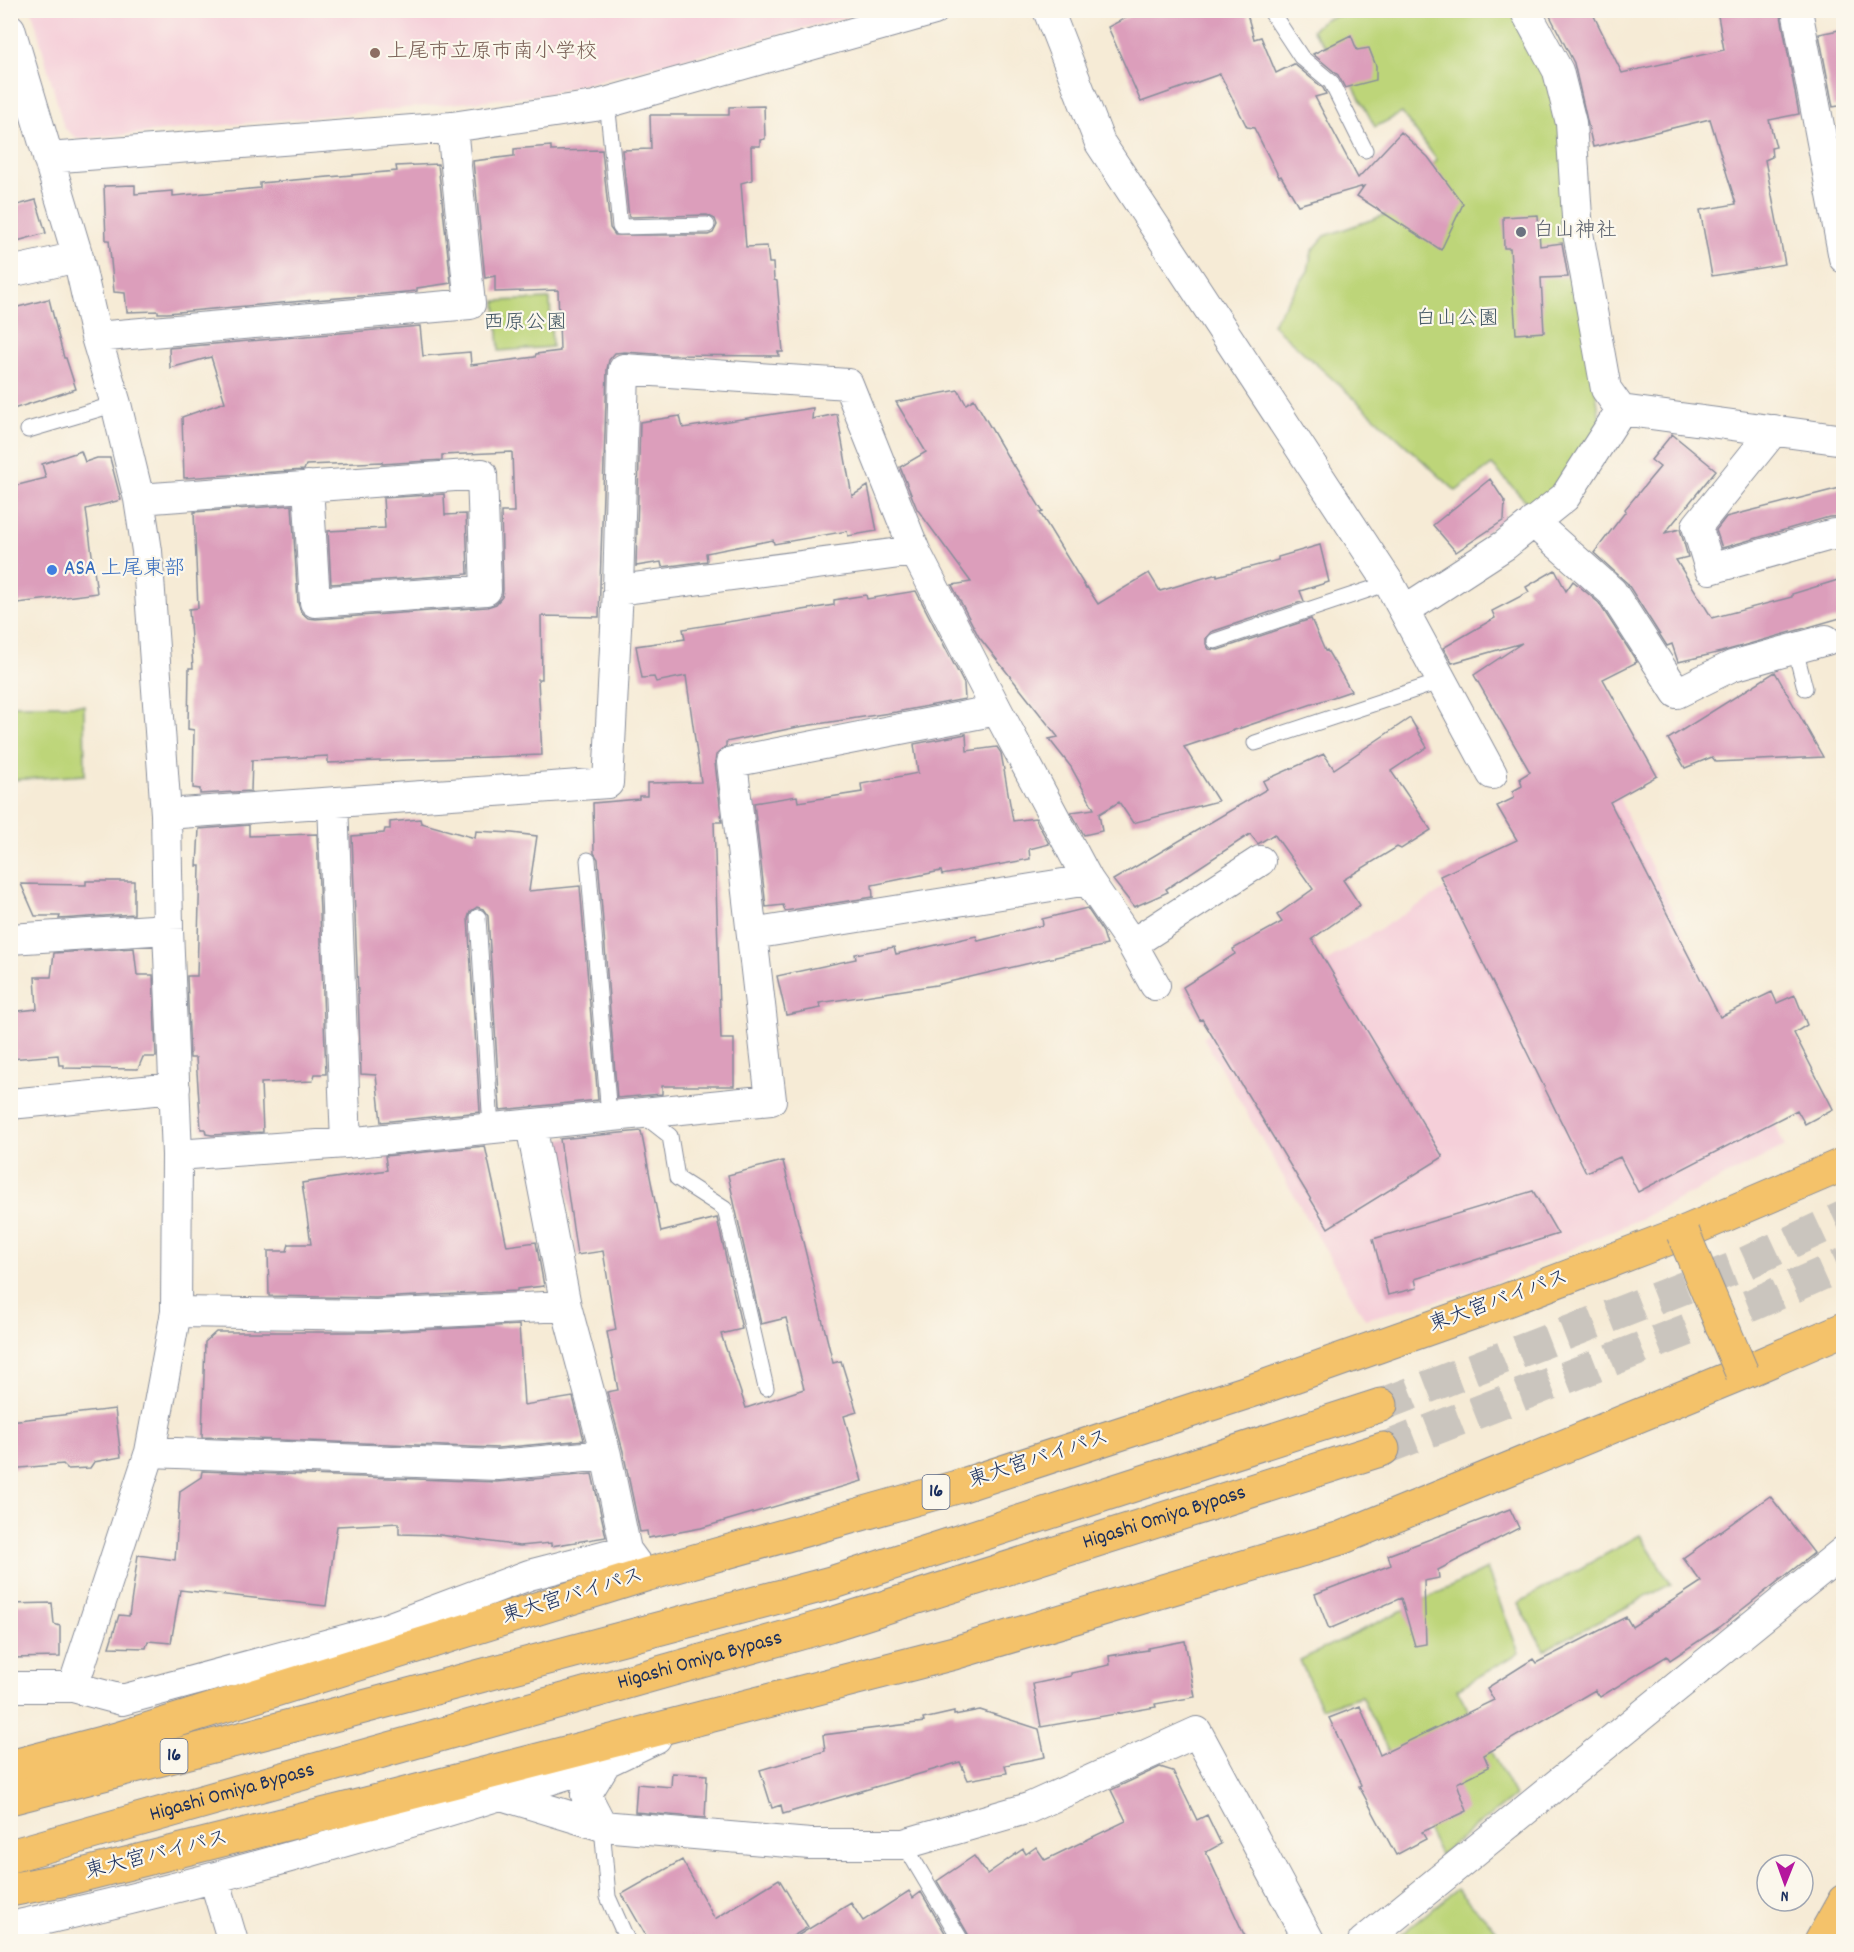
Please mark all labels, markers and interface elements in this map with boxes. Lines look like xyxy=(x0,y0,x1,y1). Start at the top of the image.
place label: 上尾市立原市南小学校 xyxy=(387,38,597,68)
marker: 上尾市立原市南小学校 xyxy=(368,46,382,60)
place label: 白山神社 xyxy=(1533,217,1617,247)
marker: 白山神社 xyxy=(1514,225,1528,239)
park label: 白山公園 xyxy=(1415,305,1499,335)
park label: 西原公園 xyxy=(483,309,567,339)
place label: ASA 上尾東部 xyxy=(64,555,185,585)
marker: ASA 上尾東部 xyxy=(45,563,59,577)
street label: 東大宮バイパス xyxy=(1425,1263,1573,1341)
street label: 東大宮バイパス xyxy=(965,1423,1113,1497)
road number: 16 xyxy=(922,1475,950,1509)
street label: Higashi Omiya Bypass xyxy=(1079,1478,1250,1558)
street label: 東大宮バイパス xyxy=(499,1561,647,1633)
street label: Higashi Omiya Bypass xyxy=(614,1624,786,1699)
road number: 16 xyxy=(160,1739,188,1773)
street label: Higashi Omiya Bypass xyxy=(146,1756,318,1831)
street label: 東大宮バイパス xyxy=(82,1824,232,1888)
north arrow xyxy=(1755,1853,1815,1913)
text: N xyxy=(1781,1884,1789,1907)

